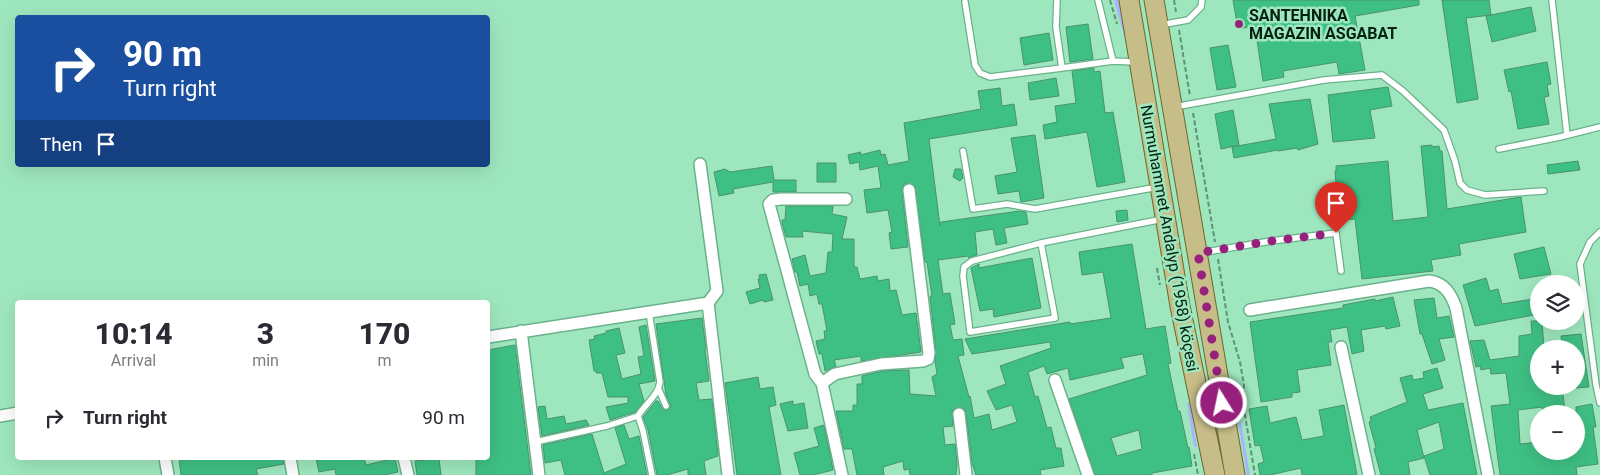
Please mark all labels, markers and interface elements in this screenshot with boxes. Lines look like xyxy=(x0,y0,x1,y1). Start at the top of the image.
place label: SANTEHNIKA MAGAZIN ASGABAT xyxy=(1249,6,1397,43)
marker: SANTEHNIKA MAGAZIN ASGABAT xyxy=(1233,18,1245,30)
text: 90 m xyxy=(123,34,202,75)
icon: right xyxy=(40,35,105,100)
text: Turn right xyxy=(123,76,217,101)
street label: Nurmuhammet Andalyp (1958) köçesi xyxy=(1137,103,1202,373)
icon: arrive xyxy=(92,130,120,158)
text: Then xyxy=(40,133,82,156)
pin xyxy=(1315,182,1357,233)
icon: arrive xyxy=(1322,189,1350,217)
map controls xyxy=(1530,275,1585,460)
button: layers xyxy=(1530,275,1585,330)
text: 10:14 xyxy=(95,316,173,351)
text: 3 xyxy=(257,316,274,351)
text: 170 xyxy=(358,316,410,351)
button: + xyxy=(1530,340,1585,395)
text: Arrival xyxy=(111,351,156,370)
text: min xyxy=(252,351,279,370)
text: m xyxy=(377,351,391,370)
position arrow xyxy=(1195,376,1247,428)
icon: right xyxy=(40,404,68,432)
button: − xyxy=(1530,405,1585,460)
text: Turn right xyxy=(83,406,167,429)
text: 90 m xyxy=(422,406,465,429)

